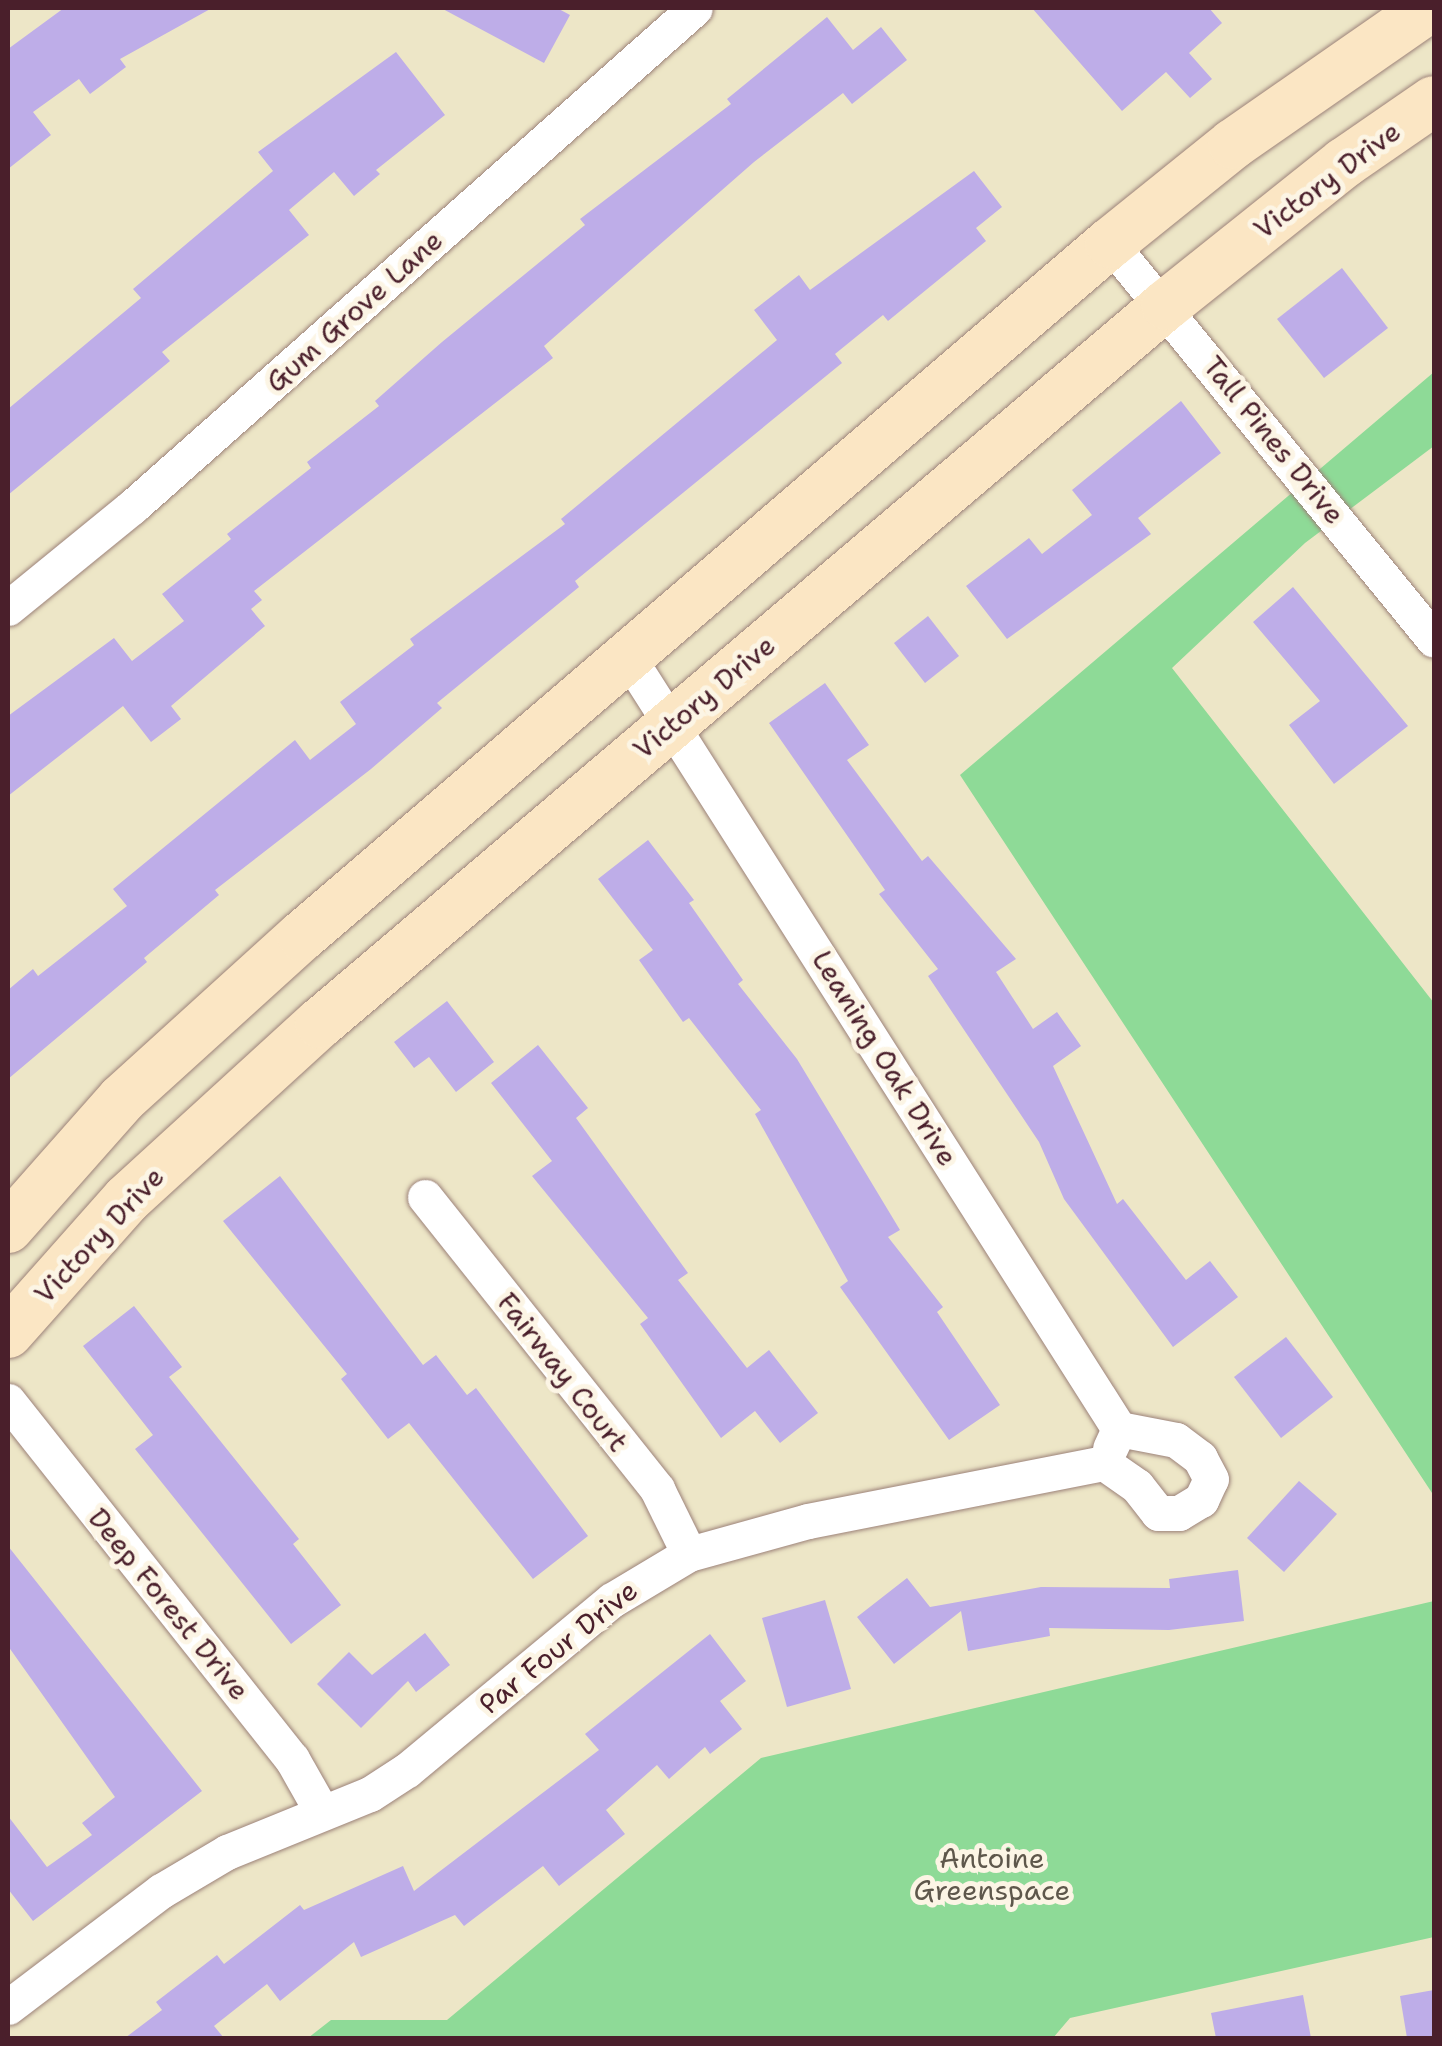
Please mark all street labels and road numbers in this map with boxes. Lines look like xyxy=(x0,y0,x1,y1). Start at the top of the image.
street label: Victory Drive xyxy=(1247,114,1407,246)
street label: Gum Grove Lane xyxy=(259,223,449,399)
street label: Tall Pines Drive xyxy=(1196,349,1352,531)
street label: Victory Drive xyxy=(626,628,782,766)
street label: Leaning Oak Drive xyxy=(805,944,965,1172)
street label: Victory Drive xyxy=(27,1160,171,1310)
street label: Fairway Court xyxy=(490,1286,636,1458)
street label: Deep Forest Drive xyxy=(81,1501,257,1707)
street label: Par Four Drive xyxy=(472,1573,644,1721)

